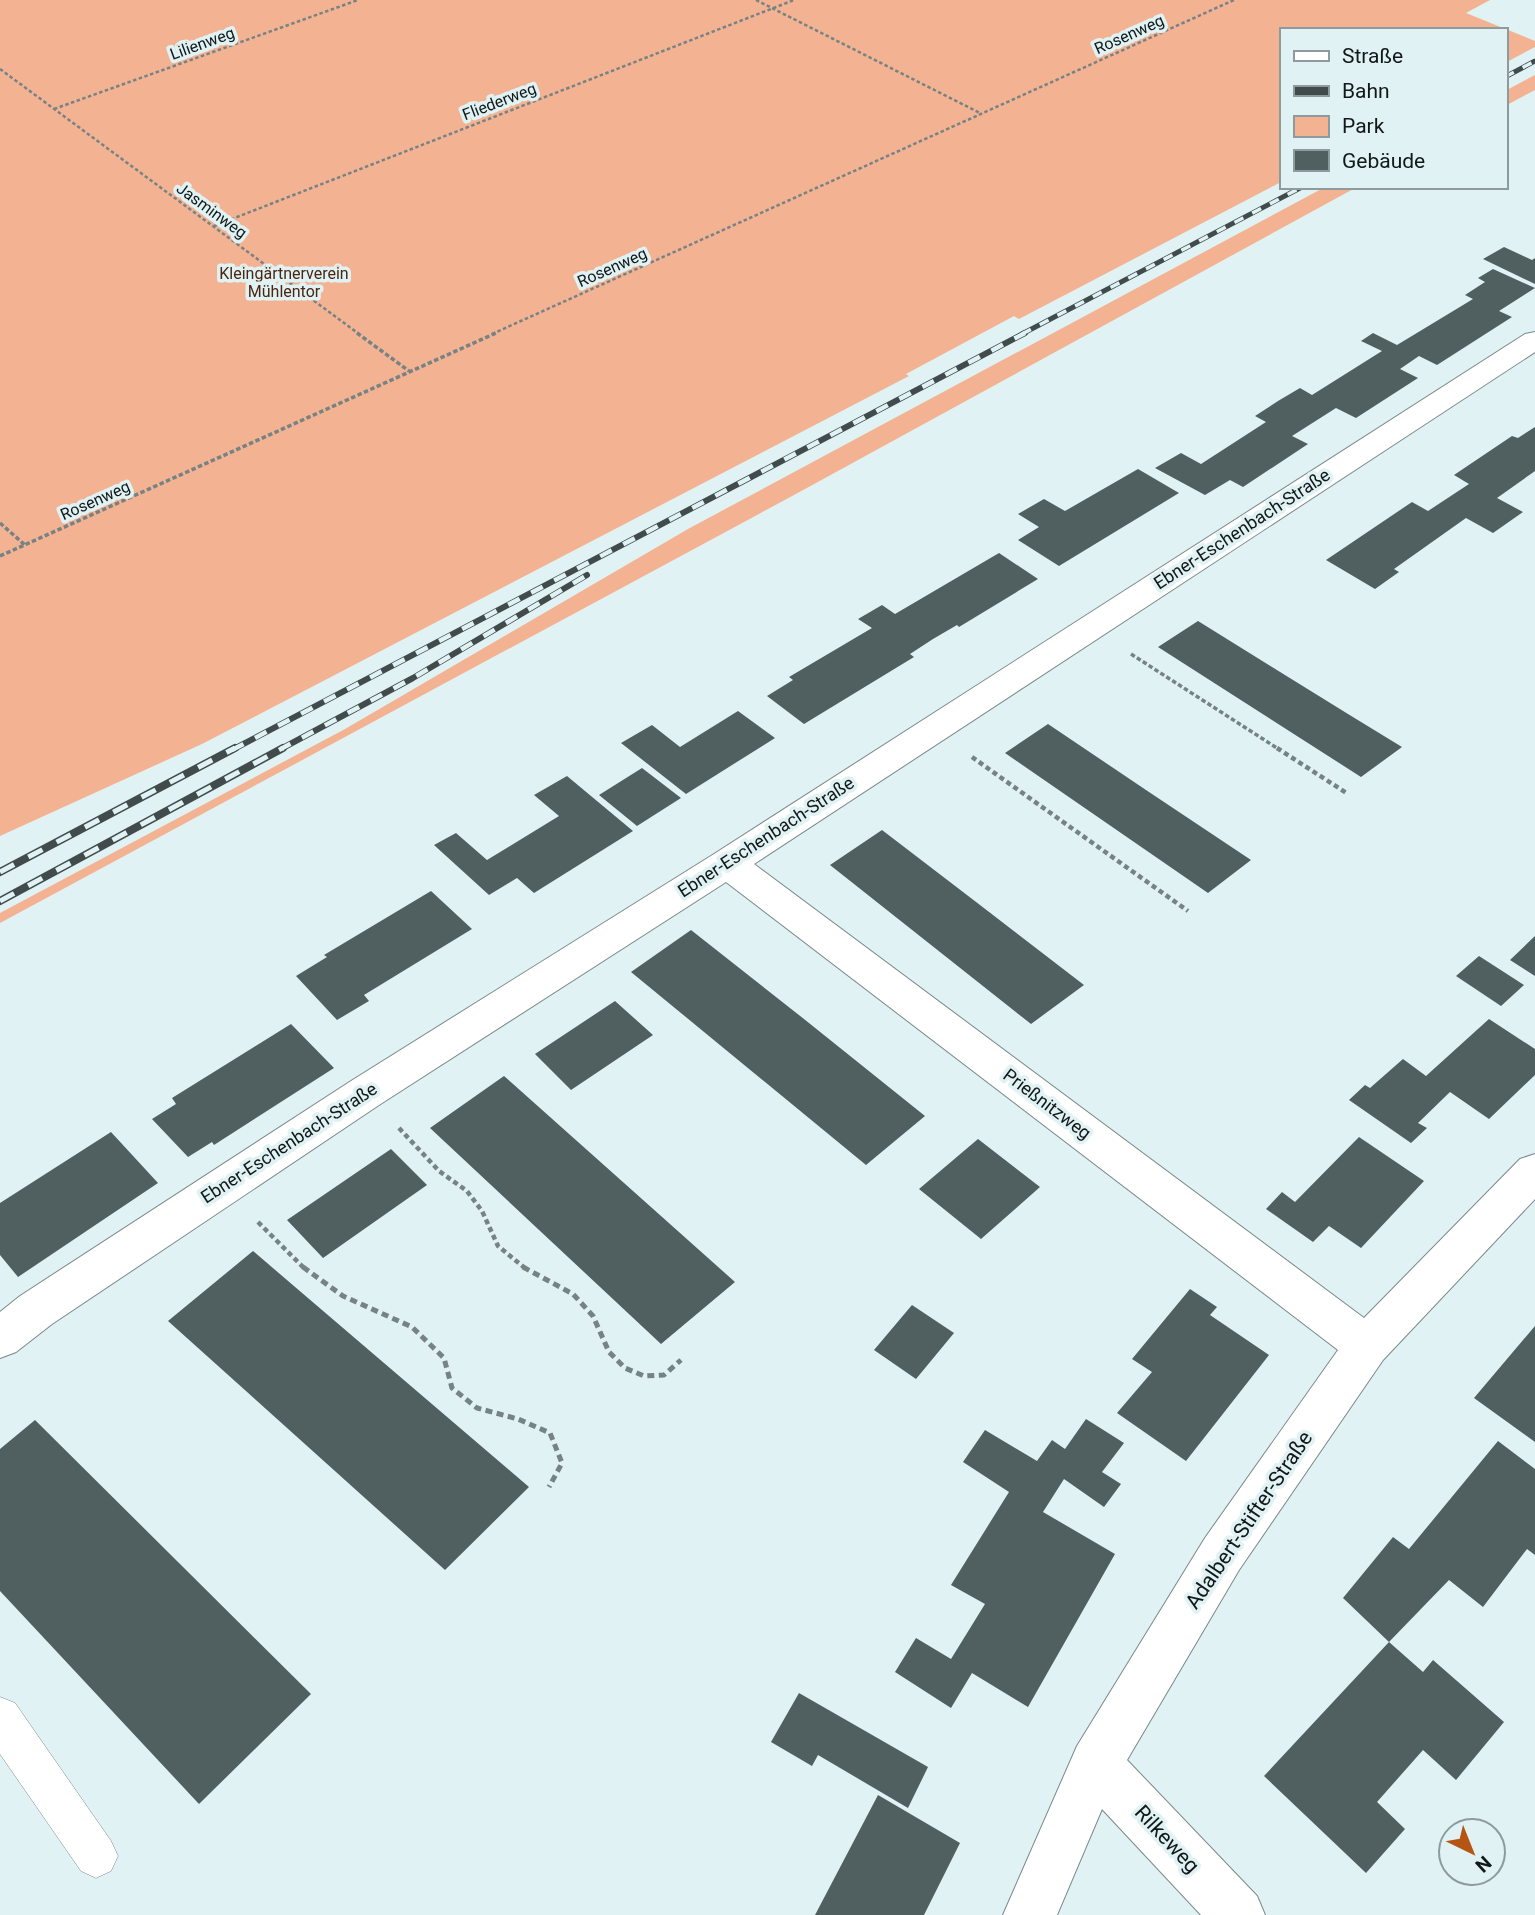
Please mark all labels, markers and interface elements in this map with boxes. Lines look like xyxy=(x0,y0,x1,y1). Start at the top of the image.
street label: Rosenweg xyxy=(1092,11,1167,58)
street label: Lilienweg xyxy=(167,23,237,64)
legend xyxy=(1280,28,1507,189)
text: Straße xyxy=(1342,44,1403,68)
street label: Fliederweg xyxy=(460,79,539,124)
text: Bahn xyxy=(1342,79,1390,103)
text: Park xyxy=(1342,114,1385,138)
text: Gebäude xyxy=(1342,149,1425,173)
street label: Jasminweg xyxy=(173,179,250,242)
street label: Rosenweg xyxy=(575,244,650,291)
park label: Kleingärtnerverein Mühlentor xyxy=(219,264,349,301)
street label: Ebner-Eschenbach-Straße xyxy=(1150,464,1334,593)
street label: Rosenweg xyxy=(58,477,133,524)
street label: Ebner-Eschenbach-Straße xyxy=(674,772,858,901)
street label: Prießnitzweg xyxy=(999,1064,1095,1143)
street label: Ebner-Eschenbach-Straße xyxy=(197,1078,381,1207)
street label: Adalbert-Stifter-Straße xyxy=(1181,1427,1317,1613)
street label: Rilkeweg xyxy=(1130,1800,1204,1878)
north arrow xyxy=(1437,1817,1507,1887)
text: N xyxy=(1471,1851,1496,1877)

